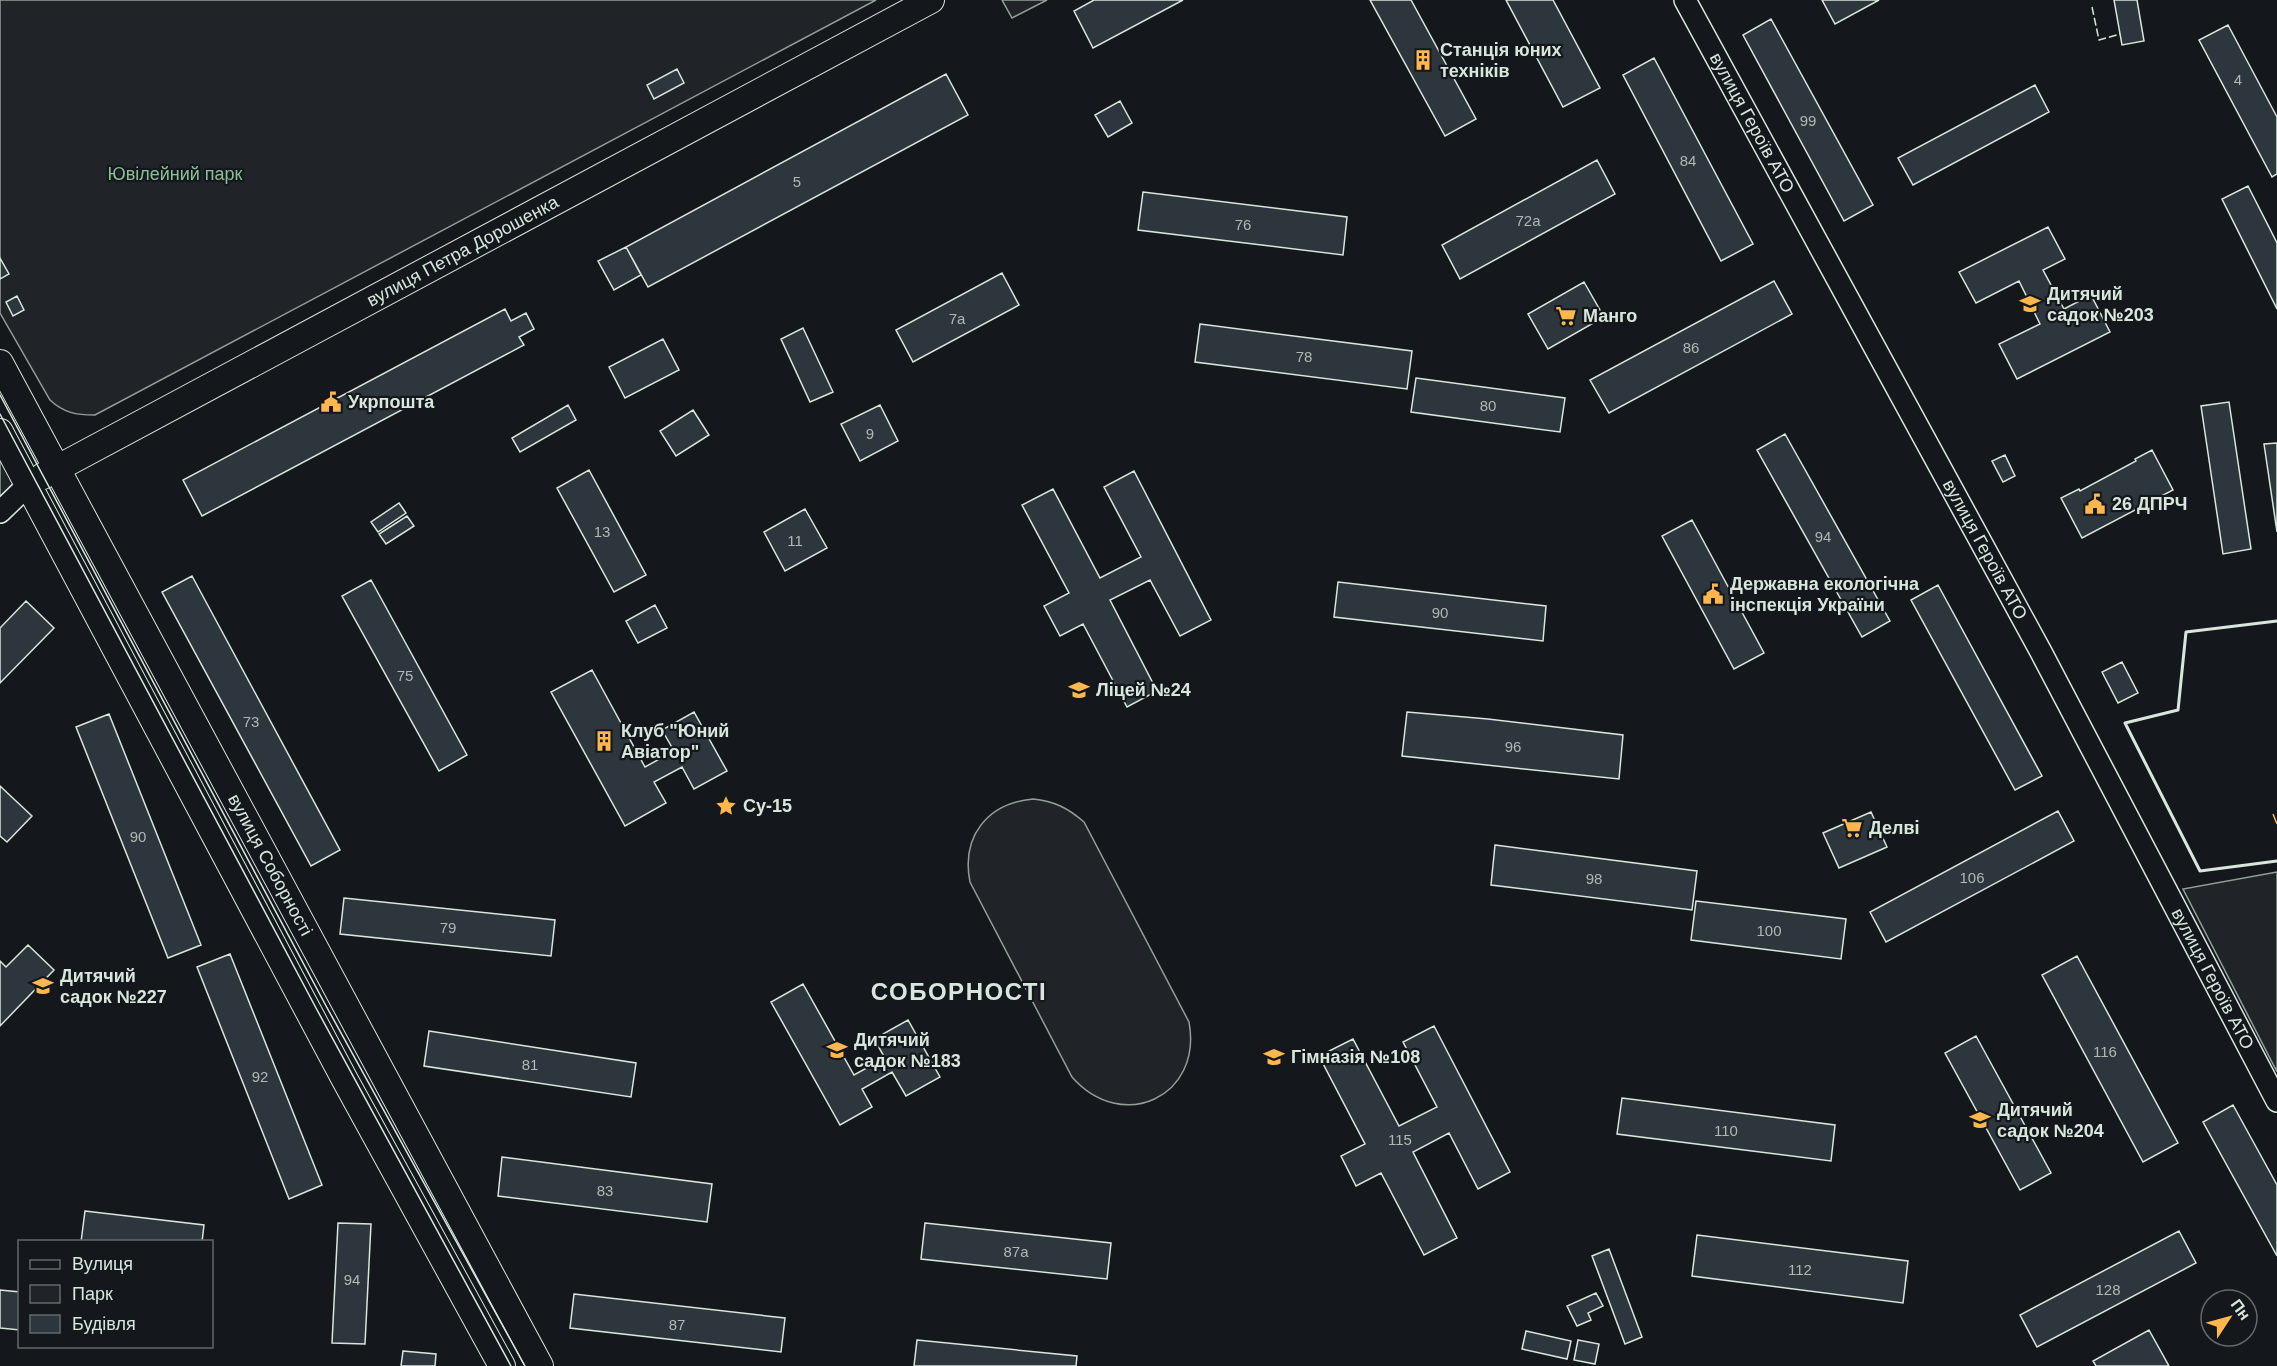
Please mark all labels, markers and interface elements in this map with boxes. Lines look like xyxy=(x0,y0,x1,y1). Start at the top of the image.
place label: Станція юних техніків xyxy=(1440,40,1562,81)
building icon: Станція юних техніків xyxy=(1411,48,1435,72)
street label: вулиця Героїв АТО xyxy=(1706,49,1798,196)
house number: 4 xyxy=(2234,71,2242,88)
house number: 99 xyxy=(1800,112,1816,129)
house number: 84 xyxy=(1680,152,1696,169)
park label: Ювілейний парк xyxy=(107,164,243,184)
house number: 5 xyxy=(793,173,801,190)
street label: вулиця Петра Дорошенка xyxy=(363,191,563,311)
house number: 72а xyxy=(1515,212,1541,229)
house number: 76 xyxy=(1235,216,1251,233)
place label: Дитячий садок №203 xyxy=(2047,284,2154,325)
school or university icon: Дитячий садок №203 xyxy=(2018,292,2042,316)
supermarket icon: Манго xyxy=(1554,304,1578,328)
place label: Манго xyxy=(1583,306,1637,326)
house number: 7а xyxy=(949,310,966,327)
house number: 86 xyxy=(1683,339,1699,356)
house number: 78 xyxy=(1296,348,1312,365)
public building icon: Укрпошта xyxy=(319,390,343,414)
place label: Укрпошта xyxy=(348,392,435,412)
house number: 80 xyxy=(1480,397,1496,414)
house number: 9 xyxy=(866,425,874,442)
street label: вулиця Героїв АТО xyxy=(1939,476,2031,623)
public building icon: 26 ДПРЧ xyxy=(2083,492,2107,516)
place label: 26 ДПРЧ xyxy=(2112,494,2187,514)
house number: 13 xyxy=(594,523,610,540)
house number: 94 xyxy=(1815,528,1831,545)
house number: 11 xyxy=(787,532,803,549)
place label: Державна екологічна інспекція України xyxy=(1730,574,1920,615)
public building icon: Державна екологічна інспекція України xyxy=(1701,582,1725,606)
house number: 90 xyxy=(1432,604,1448,621)
house number: 75 xyxy=(397,667,413,684)
school or university icon: Ліцей №24 xyxy=(1067,678,1091,702)
place label: Ліцей №24 xyxy=(1096,680,1191,700)
house number: 73 xyxy=(243,713,259,730)
place label: Клуб "Юний Авіатор" xyxy=(621,721,729,762)
building icon: Клуб "Юний Авіатор" xyxy=(592,729,616,753)
house number: 96 xyxy=(1505,738,1521,755)
street label: вулиця Соборності xyxy=(224,791,316,939)
place icon: Су-15 xyxy=(714,794,738,818)
place label: Су-15 xyxy=(743,796,792,816)
supermarket icon: Делві xyxy=(1840,816,1864,840)
place label: Делві xyxy=(1869,818,1920,838)
house number: 90 xyxy=(130,828,146,845)
house number: 106 xyxy=(1959,869,1985,886)
house number: 98 xyxy=(1586,870,1602,887)
street label: вулиця Героїв АТО xyxy=(2168,905,2258,1053)
house number: 79 xyxy=(440,919,456,936)
house number: 100 xyxy=(1756,922,1782,939)
place label: Дитячий садок №227 xyxy=(60,966,167,1007)
school or university icon: Дитячий садок №227 xyxy=(31,974,55,998)
district label: СОБОРНОСТІ xyxy=(871,978,1047,1005)
place label: Дитячий садок №183 xyxy=(854,1030,961,1071)
school or university icon: Дитячий садок №183 xyxy=(825,1038,849,1062)
house number: 116 xyxy=(2093,1043,2117,1060)
school or university icon: Гімназія №108 xyxy=(1262,1045,1286,1069)
place label: Гімназія №108 xyxy=(1291,1047,1420,1067)
house number: 81 xyxy=(522,1056,538,1073)
house number: 92 xyxy=(252,1068,268,1085)
place label: Дитячий садок №204 xyxy=(1997,1100,2104,1141)
school or university icon: Дитячий садок №204 xyxy=(1968,1108,1992,1132)
house number: 110 xyxy=(1714,1122,1738,1139)
house number: 115 xyxy=(1388,1131,1412,1148)
house number: 83 xyxy=(597,1182,613,1199)
legend xyxy=(18,1240,213,1348)
house number: 87а xyxy=(1003,1243,1029,1260)
text: Вулиця xyxy=(72,1254,133,1274)
house number: 112 xyxy=(1788,1261,1812,1278)
house number: 94 xyxy=(344,1271,360,1288)
house number: 128 xyxy=(2095,1281,2121,1298)
text: Парк xyxy=(72,1284,113,1304)
north arrow xyxy=(2199,1288,2259,1348)
text: Пн xyxy=(2228,1296,2254,1323)
text: Будівля xyxy=(72,1314,136,1334)
house number: 87 xyxy=(669,1316,685,1333)

